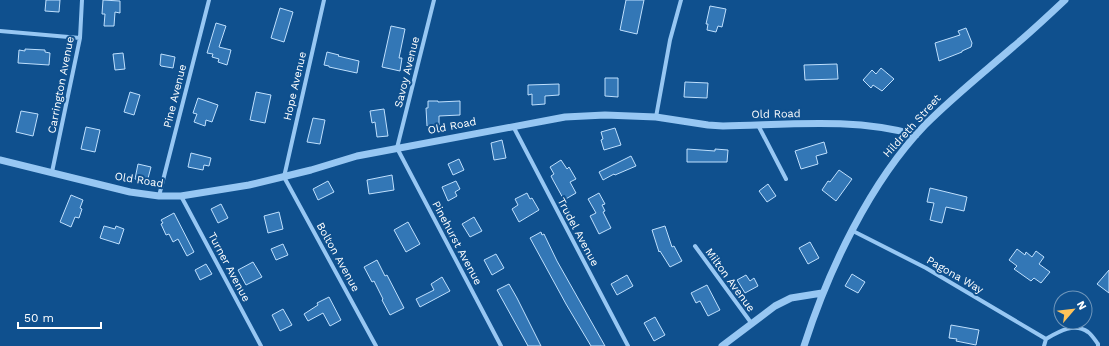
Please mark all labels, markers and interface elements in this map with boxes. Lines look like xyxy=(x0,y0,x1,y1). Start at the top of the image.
street label: Carrington Avenue xyxy=(45,35,77,135)
street label: Savoy Avenue xyxy=(392,35,422,109)
street label: Hope Avenue xyxy=(281,50,309,122)
street label: Pine Avenue xyxy=(161,63,189,129)
street label: Hildreth Street xyxy=(880,92,944,160)
street label: Old Road xyxy=(751,107,801,121)
street label: Old Road xyxy=(427,115,477,137)
street label: Old Road xyxy=(114,170,164,190)
street label: Trudel Avenue xyxy=(555,196,601,268)
street label: Pinehurst Avenue xyxy=(429,199,485,287)
street label: Bolton Avenue xyxy=(314,220,362,294)
street label: Turner Avenue xyxy=(205,230,253,304)
street label: Milton Avenue xyxy=(702,246,758,314)
street label: Pagona Way xyxy=(924,254,986,297)
north arrow xyxy=(1053,290,1093,330)
text: N xyxy=(1074,299,1089,312)
scale bar xyxy=(18,304,101,330)
text: 50 m xyxy=(24,311,54,325)

